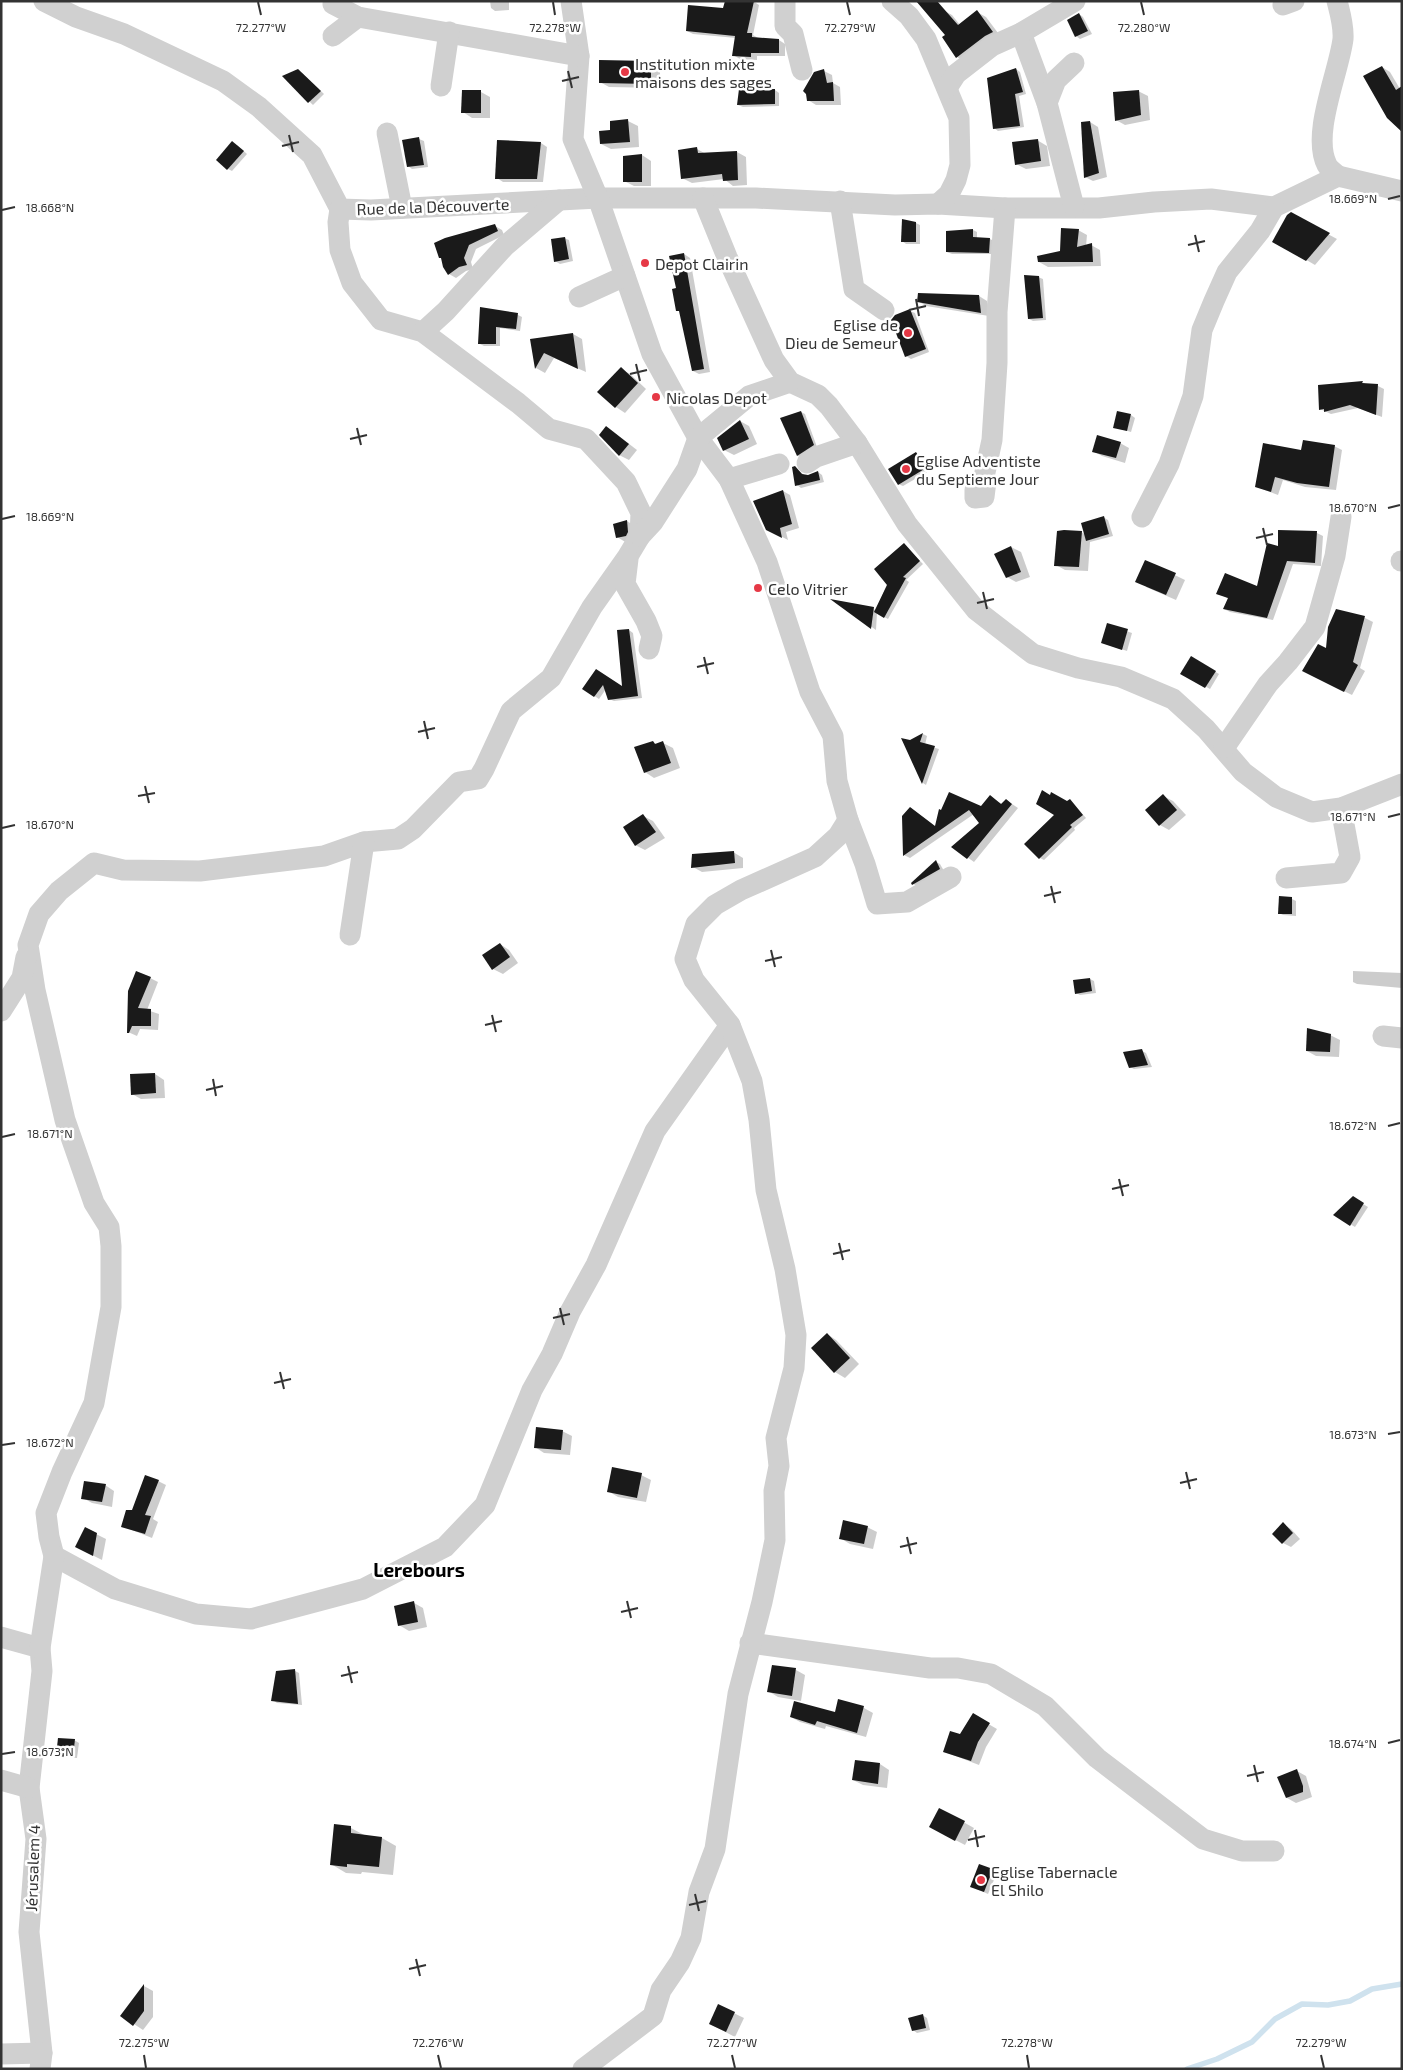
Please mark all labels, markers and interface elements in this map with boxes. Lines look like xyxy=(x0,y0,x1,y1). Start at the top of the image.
text: 72.277°W xyxy=(236,20,286,34)
text: 72.278°W xyxy=(529,20,581,34)
text: 72.279°W xyxy=(824,20,876,34)
text: 72.280°W xyxy=(1118,20,1170,34)
place label: Institution mixte maisons des sages xyxy=(635,54,772,91)
marker: Institution mixte maisons des sages xyxy=(619,66,631,78)
text: 18.669°N xyxy=(1329,191,1377,205)
street label: Rue de la Découverte xyxy=(356,194,510,218)
text: 18.668°N xyxy=(26,200,74,214)
place label: Depot Clairin xyxy=(655,254,749,273)
marker: Depot Clairin xyxy=(639,257,651,269)
place label: Eglise de Dieu de Semeur xyxy=(785,315,899,352)
marker: Eglise de Dieu de Semeur xyxy=(902,327,914,339)
place label: Nicolas Depot xyxy=(666,388,767,407)
marker: Nicolas Depot xyxy=(650,391,662,403)
place label: Eglise Adventiste du Septieme Jour xyxy=(916,451,1041,488)
marker: Eglise Adventiste du Septieme Jour xyxy=(900,463,912,475)
text: 18.670°N xyxy=(1329,500,1377,514)
text: 18.669°N xyxy=(26,509,74,523)
place label: Celo Vitrier xyxy=(768,579,849,598)
marker: Celo Vitrier xyxy=(752,582,764,594)
text: 18.671°N xyxy=(1330,809,1376,823)
text: 18.670°N xyxy=(26,817,74,831)
text: 18.672°N xyxy=(1329,1118,1377,1132)
text: 18.671°N xyxy=(27,1126,73,1140)
text: 18.673°N xyxy=(1329,1427,1377,1441)
text: 18.672°N xyxy=(26,1435,74,1449)
district label: Lerebours xyxy=(373,1558,465,1581)
text: 18.674°N xyxy=(1329,1736,1377,1750)
text: 18.673°N xyxy=(26,1744,74,1758)
street label: Jérusalem 4 xyxy=(21,1824,43,1912)
place label: Eglise Tabernacle El Shilo xyxy=(991,1862,1117,1899)
marker: Eglise Tabernacle El Shilo xyxy=(975,1874,987,1886)
text: 72.275°W xyxy=(119,2035,169,2049)
text: 72.276°W xyxy=(412,2035,464,2049)
text: 72.277°W xyxy=(707,2035,757,2049)
text: 72.278°W xyxy=(1001,2035,1053,2049)
text: 72.279°W xyxy=(1295,2035,1347,2049)

